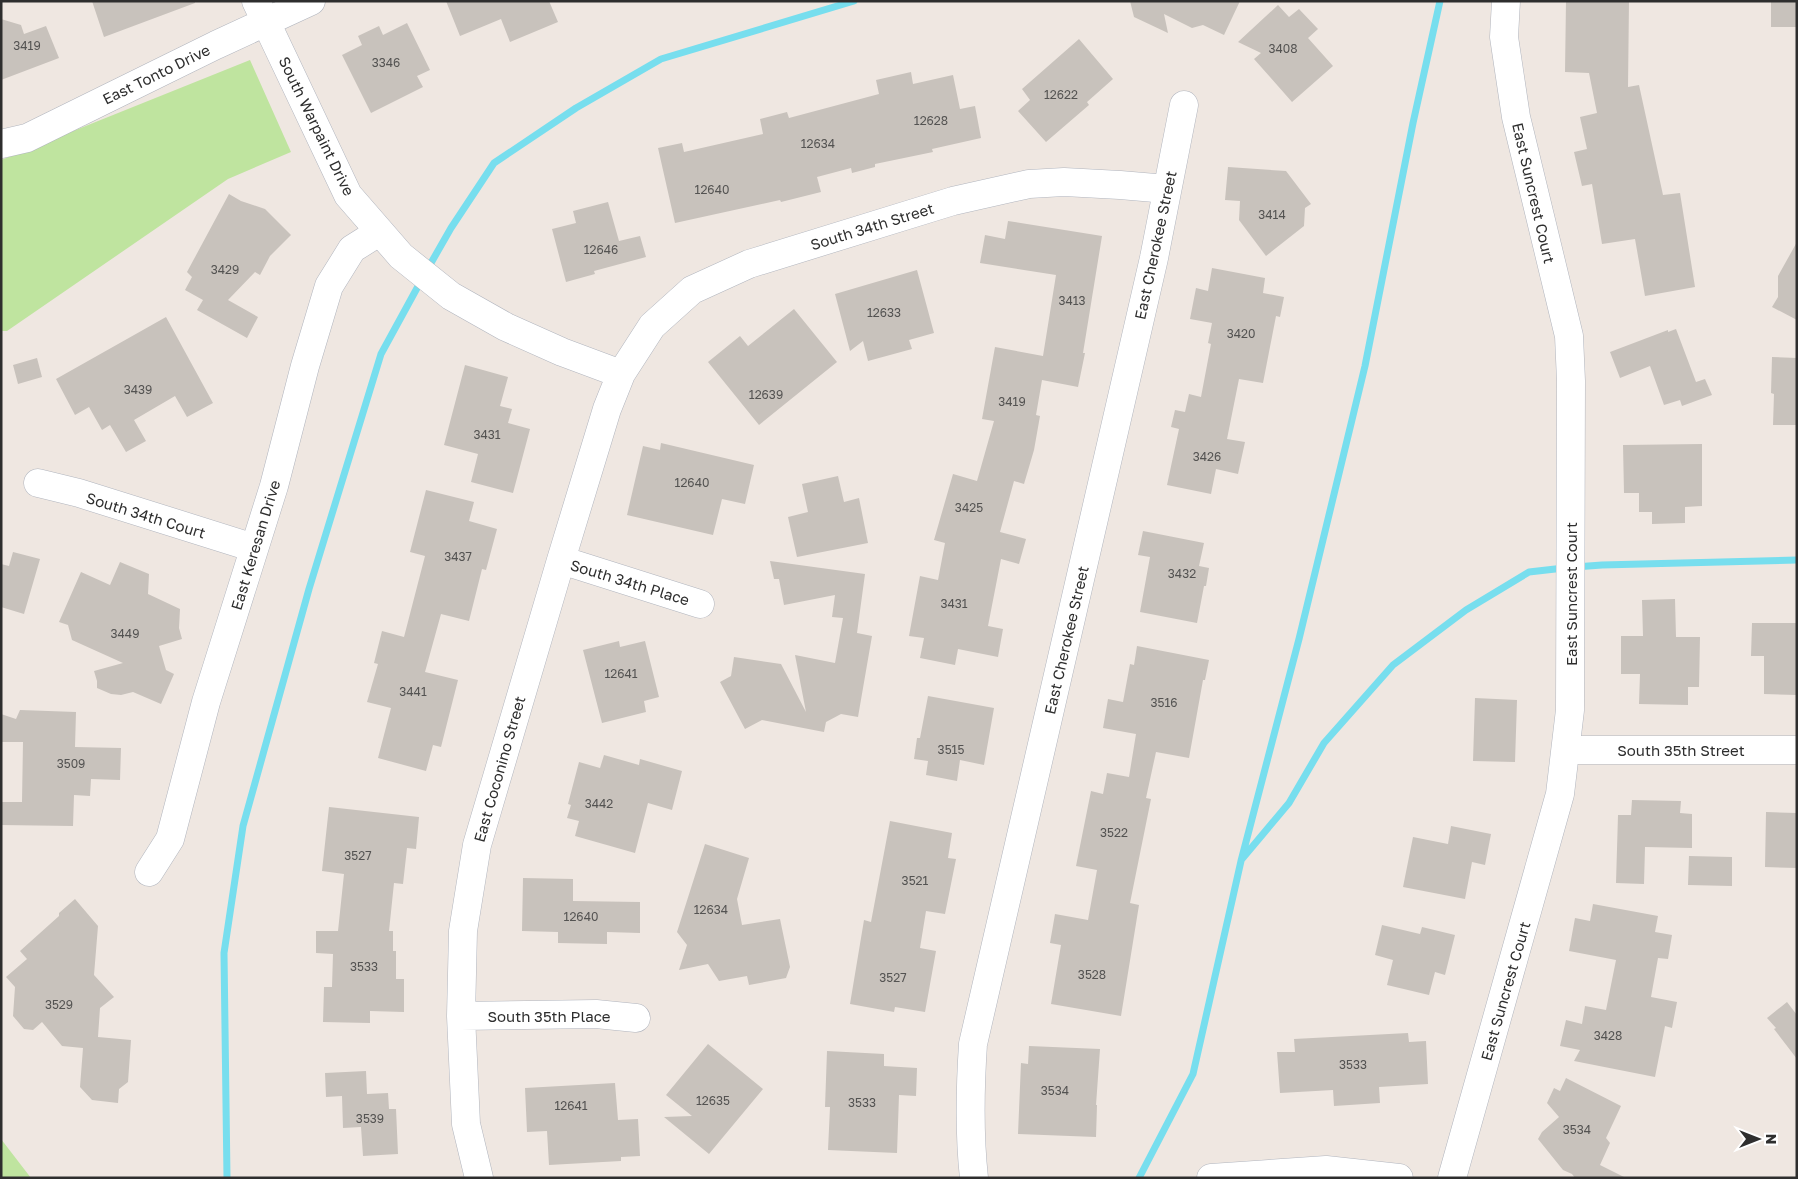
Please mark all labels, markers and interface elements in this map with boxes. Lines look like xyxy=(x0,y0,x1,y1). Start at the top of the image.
house number: 3419 xyxy=(13,38,41,53)
street label: East Tonto Drive xyxy=(99,40,213,108)
house number: 3408 xyxy=(1268,41,1298,56)
street label: South Warpaint Drive xyxy=(275,54,359,199)
house number: 3346 xyxy=(372,55,400,70)
house number: 12622 xyxy=(1044,87,1078,102)
house number: 12628 xyxy=(914,113,948,128)
street label: East Suncrest Court xyxy=(1509,121,1559,265)
house number: 12634 xyxy=(801,136,835,151)
street label: East Cherokee Street xyxy=(1130,169,1180,321)
house number: 12640 xyxy=(695,182,729,197)
street label: South 34th Street xyxy=(808,199,936,253)
house number: 3414 xyxy=(1258,207,1286,222)
house number: 12646 xyxy=(584,242,618,257)
house number: 3429 xyxy=(211,262,239,277)
house number: 3413 xyxy=(1058,293,1086,308)
house number: 12633 xyxy=(867,305,901,320)
house number: 3420 xyxy=(1227,326,1255,341)
house number: 3439 xyxy=(124,382,152,397)
house number: 12639 xyxy=(749,387,783,402)
house number: 3419 xyxy=(998,394,1026,409)
house number: 3431 xyxy=(473,427,501,442)
house number: 3426 xyxy=(1193,449,1221,464)
house number: 12640 xyxy=(675,475,709,490)
street label: East Keresan Drive xyxy=(227,478,283,612)
street label: South 34th Court xyxy=(84,488,208,542)
house number: 3425 xyxy=(955,500,983,515)
street label: East Suncrest Court xyxy=(1562,522,1580,666)
house number: 3437 xyxy=(444,549,472,564)
street label: South 34th Place xyxy=(568,555,692,609)
street label: East Cherokee Street xyxy=(1040,564,1092,716)
house number: 3432 xyxy=(1168,566,1196,581)
house number: 3431 xyxy=(940,596,968,611)
house number: 3449 xyxy=(111,626,139,641)
house number: 12641 xyxy=(604,666,638,681)
house number: 3441 xyxy=(399,684,427,699)
street label: East Coconino Street xyxy=(470,694,528,844)
house number: 3516 xyxy=(1150,695,1178,710)
street label: South 35th Street xyxy=(1617,741,1745,759)
house number: 3515 xyxy=(938,742,964,757)
house number: 3509 xyxy=(57,756,85,771)
house number: 3442 xyxy=(585,796,613,811)
house number: 3522 xyxy=(1100,825,1128,840)
house number: 3527 xyxy=(344,848,372,863)
house number: 3521 xyxy=(902,873,929,888)
house number: 12634 xyxy=(694,902,728,917)
house number: 12640 xyxy=(564,909,598,924)
street label: East Suncrest Court xyxy=(1477,919,1533,1063)
house number: 3533 xyxy=(350,959,378,974)
house number: 3528 xyxy=(1078,967,1106,982)
house number: 3527 xyxy=(879,970,907,985)
house number: 3529 xyxy=(45,997,73,1012)
street label: South 35th Place xyxy=(487,1007,611,1025)
house number: 3428 xyxy=(1594,1028,1622,1043)
house number: 3533 xyxy=(1339,1057,1367,1072)
house number: 3534 xyxy=(1041,1083,1069,1098)
house number: 12635 xyxy=(696,1093,730,1108)
house number: 3533 xyxy=(848,1095,876,1110)
house number: 12641 xyxy=(554,1098,588,1113)
house number: 3539 xyxy=(356,1111,384,1126)
north arrow xyxy=(1733,1114,1783,1164)
house number: 3534 xyxy=(1563,1122,1591,1137)
text: N xyxy=(1763,1134,1780,1144)

